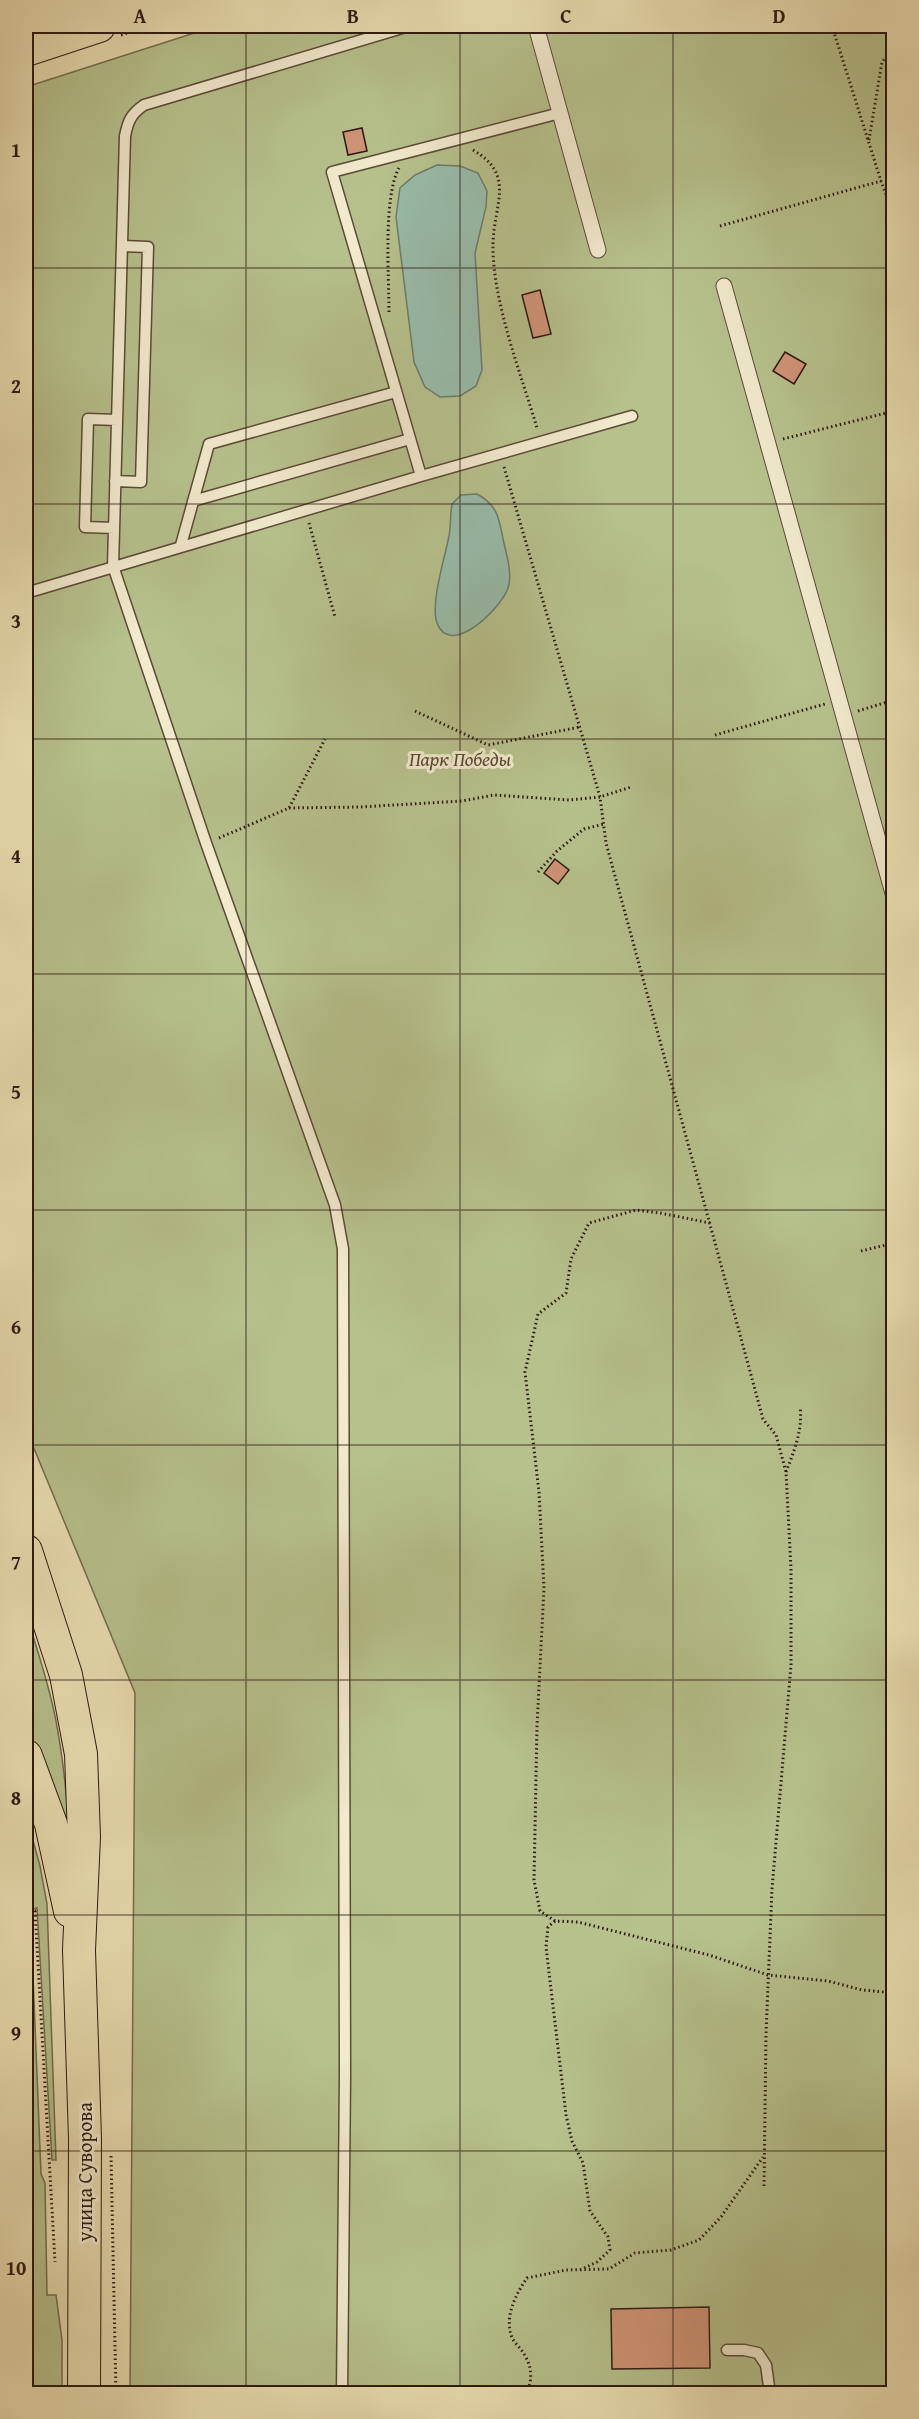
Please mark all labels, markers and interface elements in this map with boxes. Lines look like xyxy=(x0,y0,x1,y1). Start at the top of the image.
text: A xyxy=(134,1,147,30)
text: B xyxy=(347,1,359,30)
text: C xyxy=(560,1,572,30)
text: D xyxy=(772,1,786,30)
text: 1 xyxy=(11,135,21,164)
text: 2 xyxy=(11,371,21,400)
text: 3 xyxy=(11,606,21,635)
park label: Парк Победы xyxy=(409,744,512,773)
text: 4 xyxy=(11,841,21,870)
text: 5 xyxy=(11,1077,21,1106)
text: 6 xyxy=(11,1312,21,1341)
text: 7 xyxy=(11,1547,21,1576)
text: 8 xyxy=(11,1783,21,1812)
text: 9 xyxy=(11,2018,21,2047)
street label: улица Суворова xyxy=(70,2102,99,2243)
text: 10 xyxy=(6,2253,26,2282)

